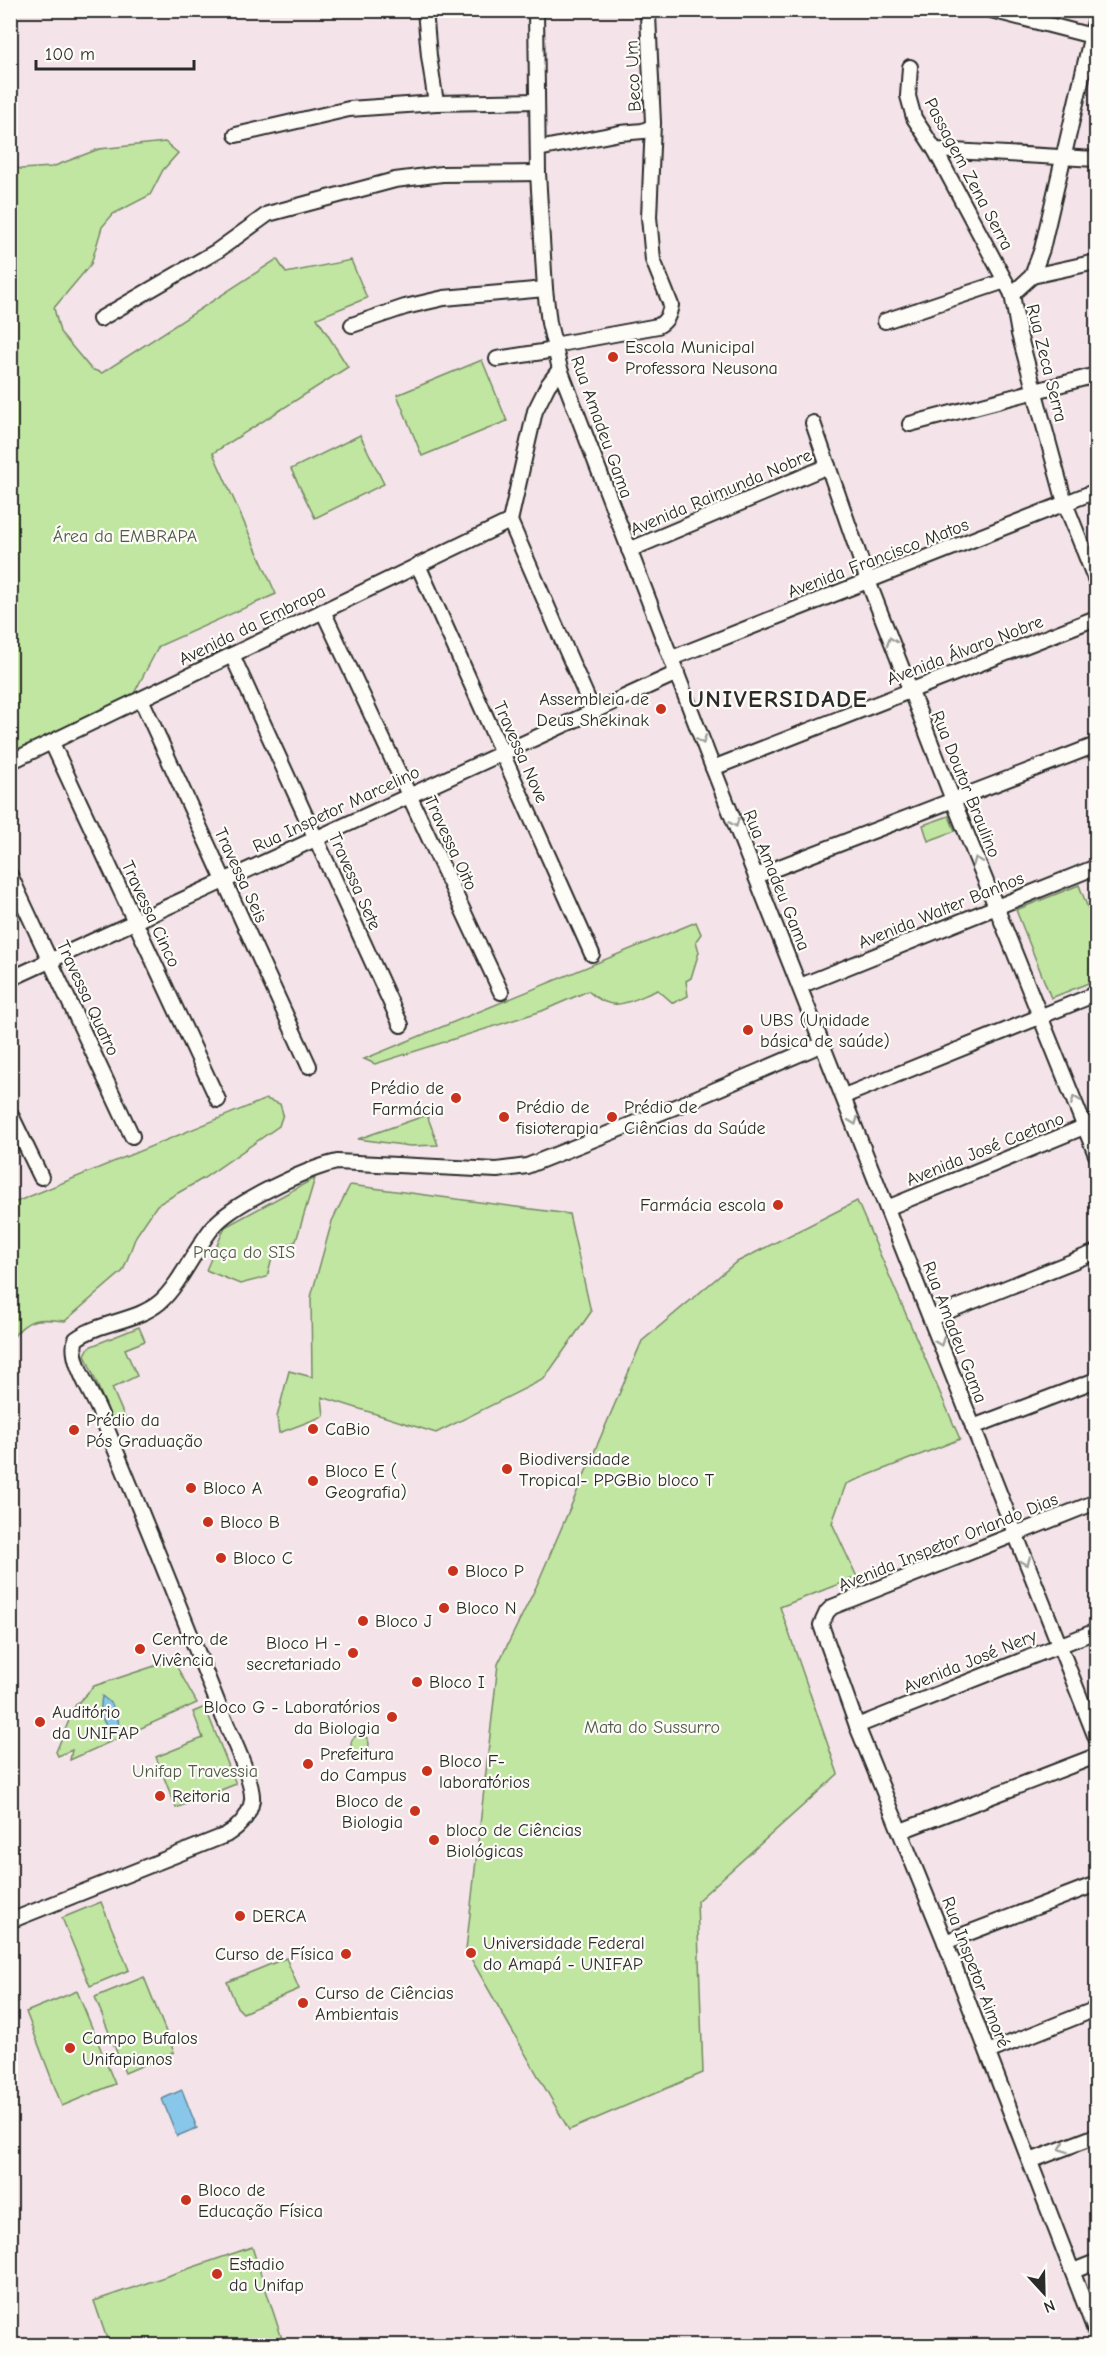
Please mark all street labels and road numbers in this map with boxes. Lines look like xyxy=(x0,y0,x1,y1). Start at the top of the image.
street label: Beco Um xyxy=(621,40,646,112)
street label: Passagem Zena Serra xyxy=(920,95,1018,254)
street label: Rua Zeca Serra xyxy=(1022,302,1071,424)
street label: Rua Amadeu Gama xyxy=(566,353,637,501)
street label: Avenida Raimunda Nobre xyxy=(627,445,815,540)
street label: Avenida Francisco Matos xyxy=(785,514,972,603)
street label: Avenida da Embrapa xyxy=(175,581,329,670)
street label: Avenida Álvaro Nobre xyxy=(884,610,1046,690)
street label: Travessa Nove xyxy=(489,698,552,806)
street label: Rua Doutor Braulino xyxy=(926,708,1005,861)
street label: Rua Inspetor Marcelino xyxy=(249,762,423,857)
street label: Travessa Oito xyxy=(420,793,482,894)
street label: Rua Amadeu Gama xyxy=(739,807,814,954)
street label: Travessa Seis xyxy=(209,824,272,926)
street label: Travessa Sete xyxy=(324,829,385,933)
street label: Travessa Cinco xyxy=(117,858,184,971)
street label: Avenida Walter Banhos xyxy=(855,868,1027,953)
street label: Travessa Quatro xyxy=(52,937,123,1059)
street label: Avenida José Caetano xyxy=(903,1108,1067,1191)
street label: Rua Amadeu Gama xyxy=(918,1258,991,1406)
street label: Avenida Inspetor Orlando Dias xyxy=(835,1489,1061,1596)
street label: Avenida José Nery xyxy=(901,1625,1041,1698)
street label: Rua Inspetor Aimoré xyxy=(937,1894,1014,2051)

